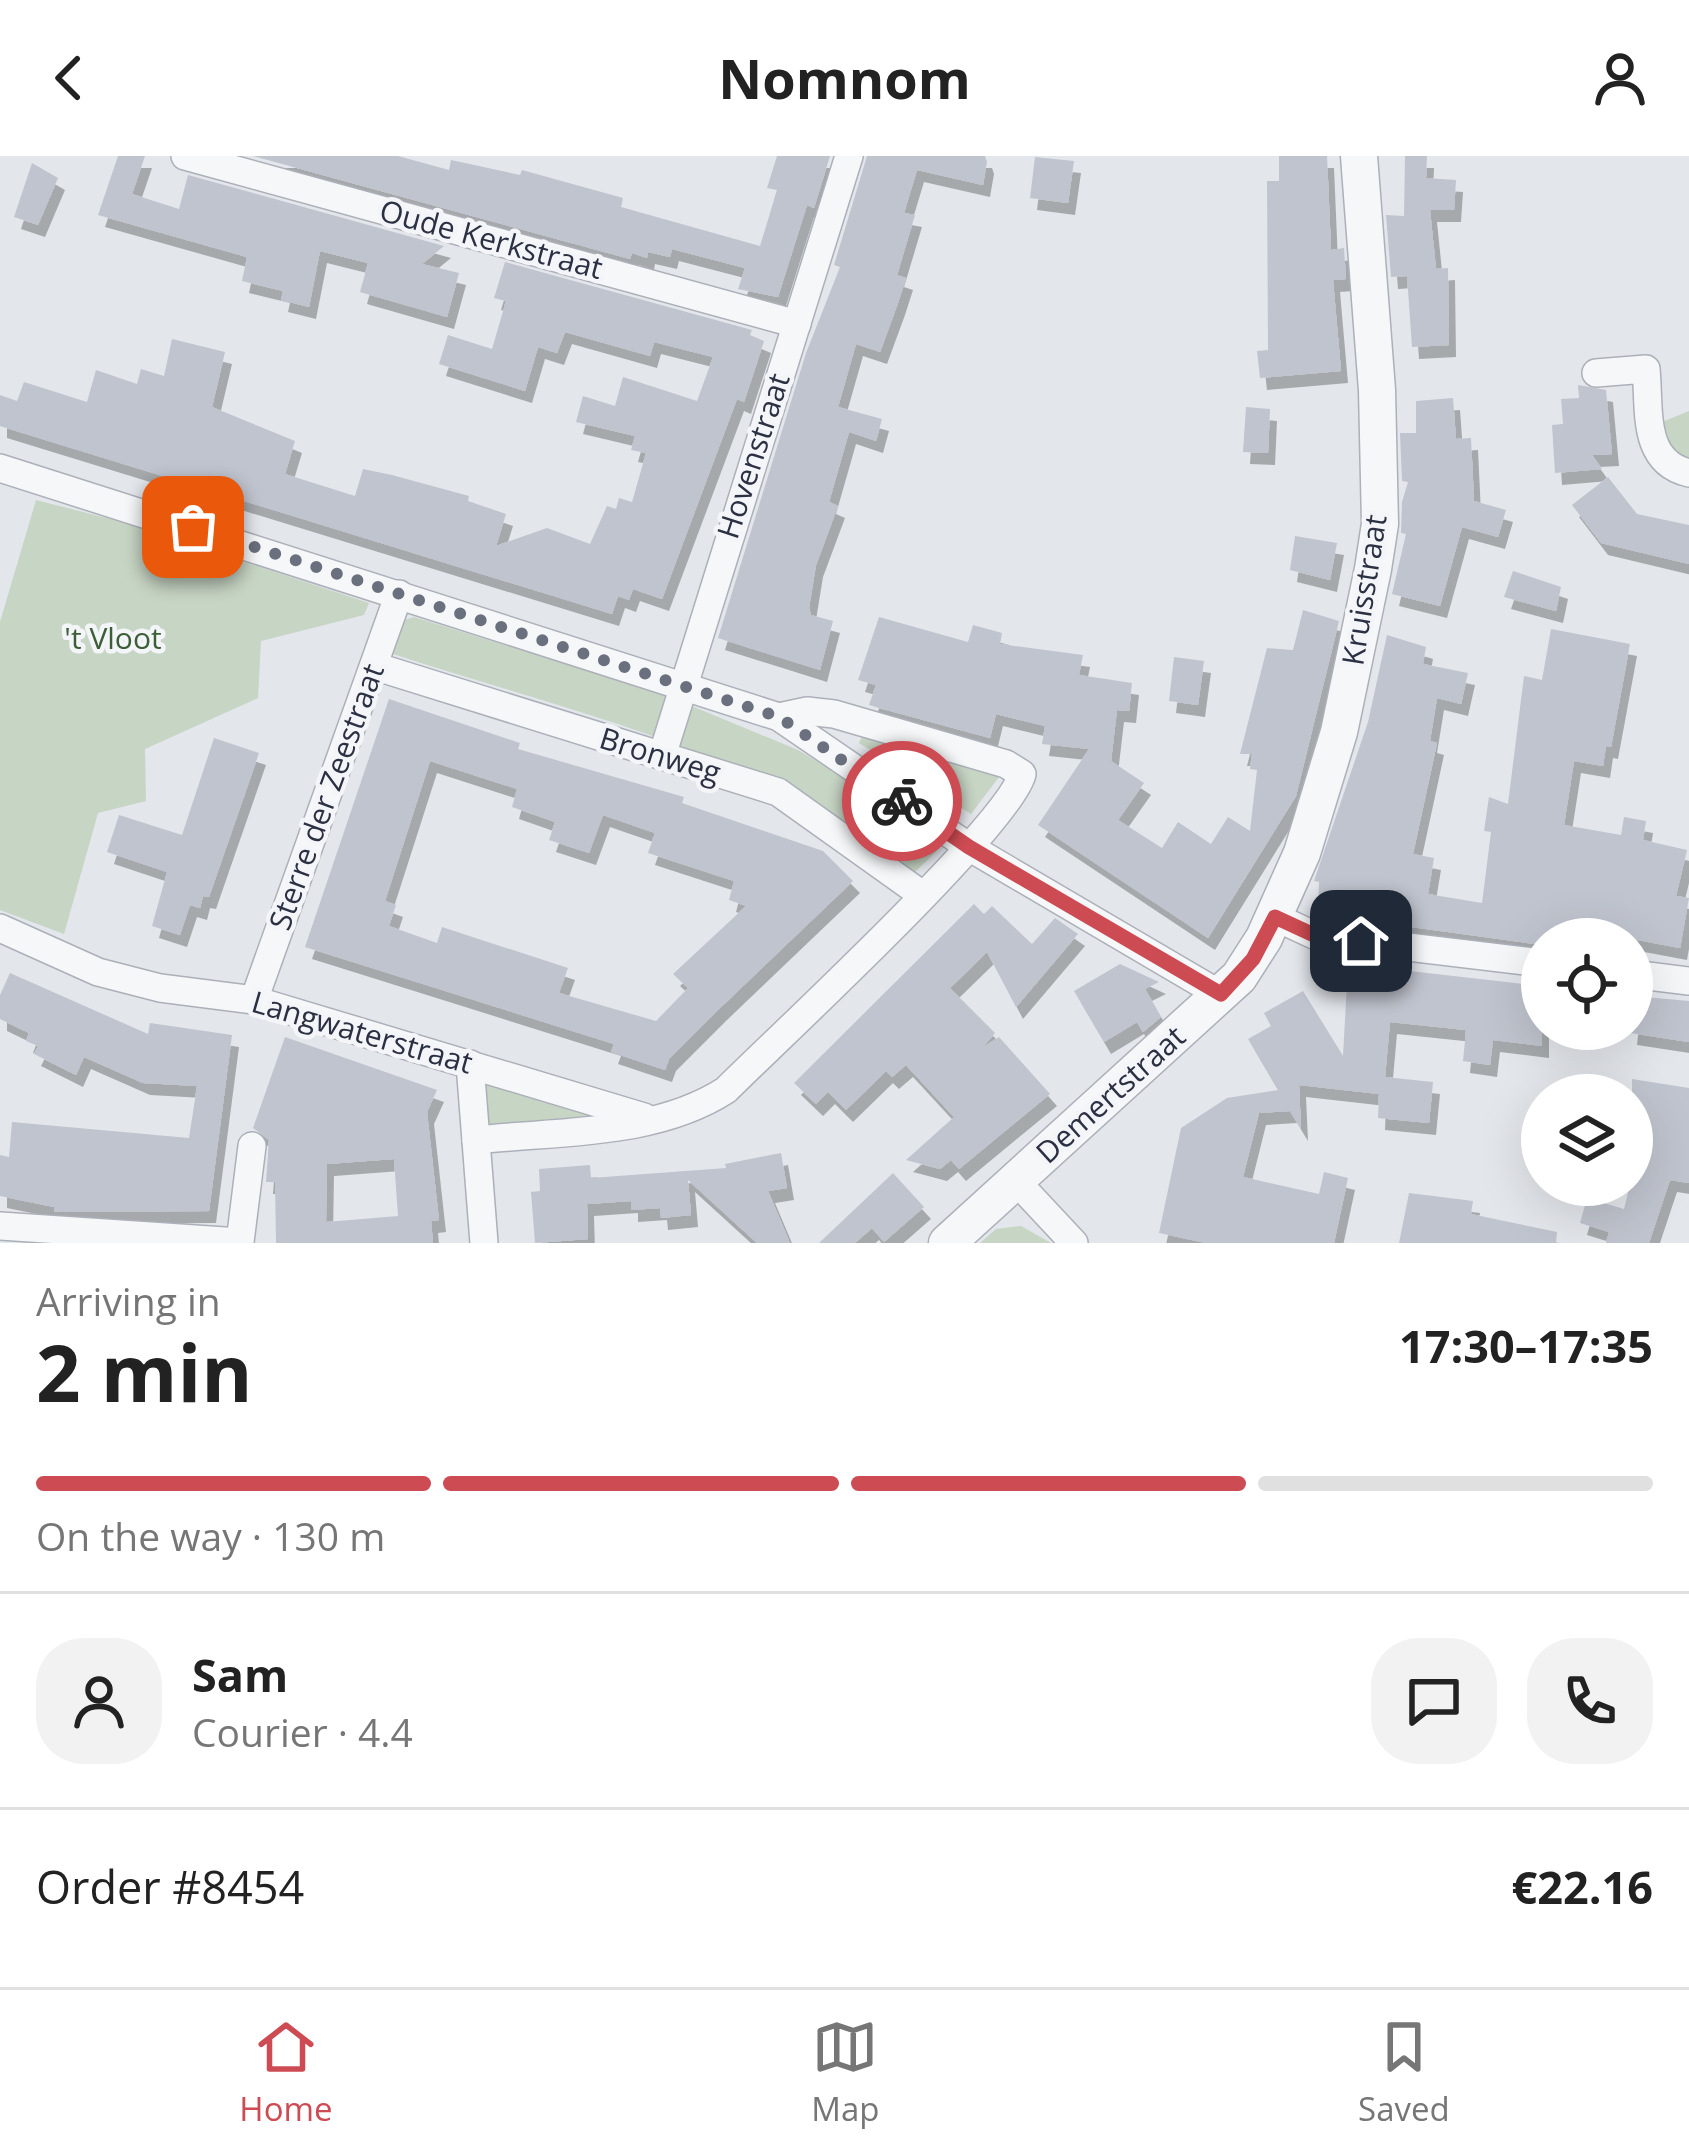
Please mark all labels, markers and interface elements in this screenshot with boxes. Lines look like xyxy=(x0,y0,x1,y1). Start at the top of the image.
text: Nomnom xyxy=(718,41,971,115)
icon: back xyxy=(36,45,102,111)
icon: person xyxy=(1587,45,1653,111)
street label: Oude Kerkstraat xyxy=(375,189,607,288)
street label: Hovenstraat xyxy=(707,368,799,544)
pin xyxy=(142,476,244,578)
icon: bag xyxy=(160,494,226,560)
street label: Kruisstraat xyxy=(1331,511,1396,668)
park label: 't Vloot xyxy=(64,617,162,658)
street label: Sterre der Zeestraat xyxy=(258,658,393,935)
street label: Bronweg xyxy=(595,717,726,792)
courier xyxy=(842,741,962,861)
icon: bike xyxy=(869,768,935,834)
pin xyxy=(1310,890,1412,992)
icon: home xyxy=(1328,908,1394,974)
map controls xyxy=(1521,918,1653,1206)
button: locate xyxy=(1521,918,1653,1050)
street label: Langwaterstraat xyxy=(247,980,478,1083)
street label: Demertstraat xyxy=(1027,1016,1193,1172)
button: layers xyxy=(1521,1074,1653,1206)
text: Arriving in xyxy=(36,1274,221,1327)
text: 17:30–17:35 xyxy=(1399,1315,1653,1376)
text: 2 min xyxy=(36,1319,253,1425)
text: On the way · 130 m xyxy=(36,1509,385,1562)
button: person xyxy=(36,1638,162,1764)
button: chat xyxy=(1371,1638,1497,1764)
button: phone xyxy=(1527,1638,1653,1764)
text: Sam xyxy=(192,1644,288,1705)
text: Courier · 4.4 xyxy=(192,1705,413,1758)
text: Order #8454 xyxy=(36,1856,304,1917)
text: €22.16 xyxy=(1512,1856,1653,1917)
tab: Home xyxy=(239,2014,333,2131)
tab: Map xyxy=(811,2014,879,2131)
tab: Saved xyxy=(1358,2014,1450,2131)

